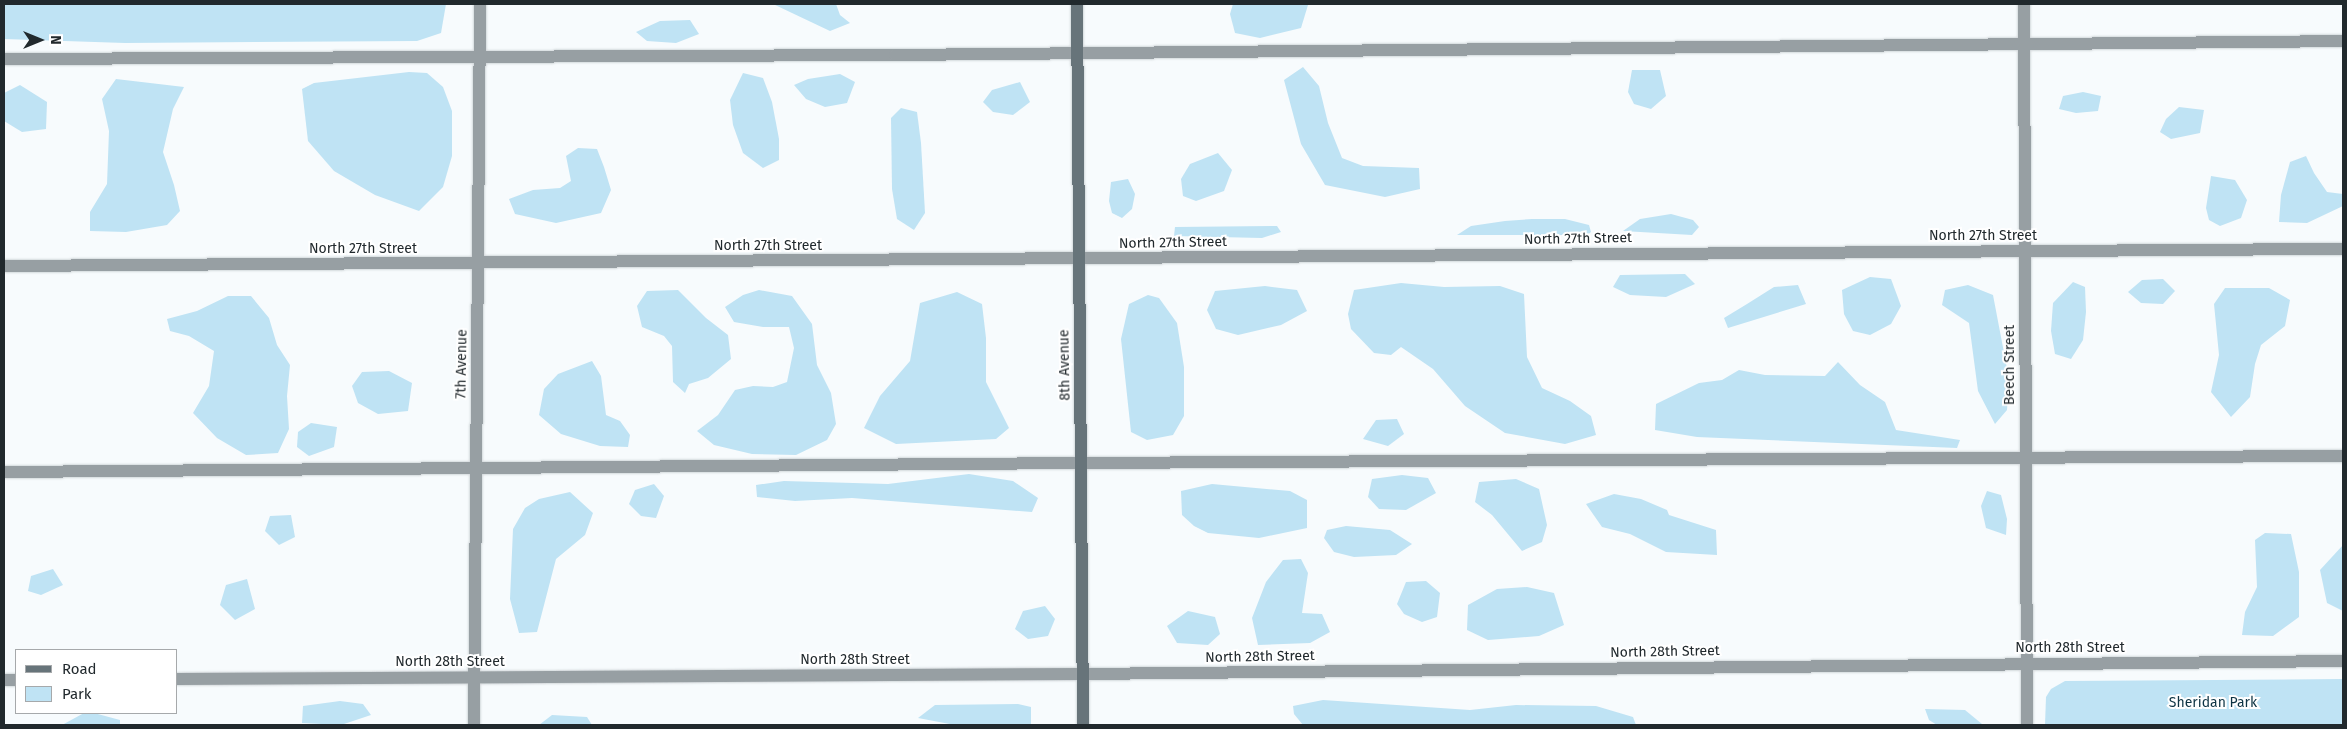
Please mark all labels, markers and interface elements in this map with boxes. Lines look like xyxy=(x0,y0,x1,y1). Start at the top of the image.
north arrow xyxy=(15,15,65,65)
text: N xyxy=(47,35,64,45)
street label: North 27th Street xyxy=(1929,228,2037,244)
street label: North 27th Street xyxy=(1524,230,1632,248)
street label: North 27th Street xyxy=(1119,234,1227,252)
street label: North 27th Street xyxy=(714,238,822,254)
street label: North 27th Street xyxy=(309,241,417,257)
street label: Beech Street xyxy=(2002,325,2018,405)
street label: 7th Avenue xyxy=(453,329,471,399)
street label: 8th Avenue xyxy=(1056,329,1074,401)
street label: North 28th Street xyxy=(2015,640,2125,656)
street label: North 28th Street xyxy=(1610,643,1720,661)
street label: North 28th Street xyxy=(1205,648,1315,666)
legend xyxy=(15,649,178,714)
street label: North 28th Street xyxy=(800,652,910,668)
street label: North 28th Street xyxy=(395,654,505,670)
text: Road xyxy=(62,660,97,678)
text: Park xyxy=(62,685,92,703)
park label: Sheridan Park xyxy=(2169,695,2257,711)

